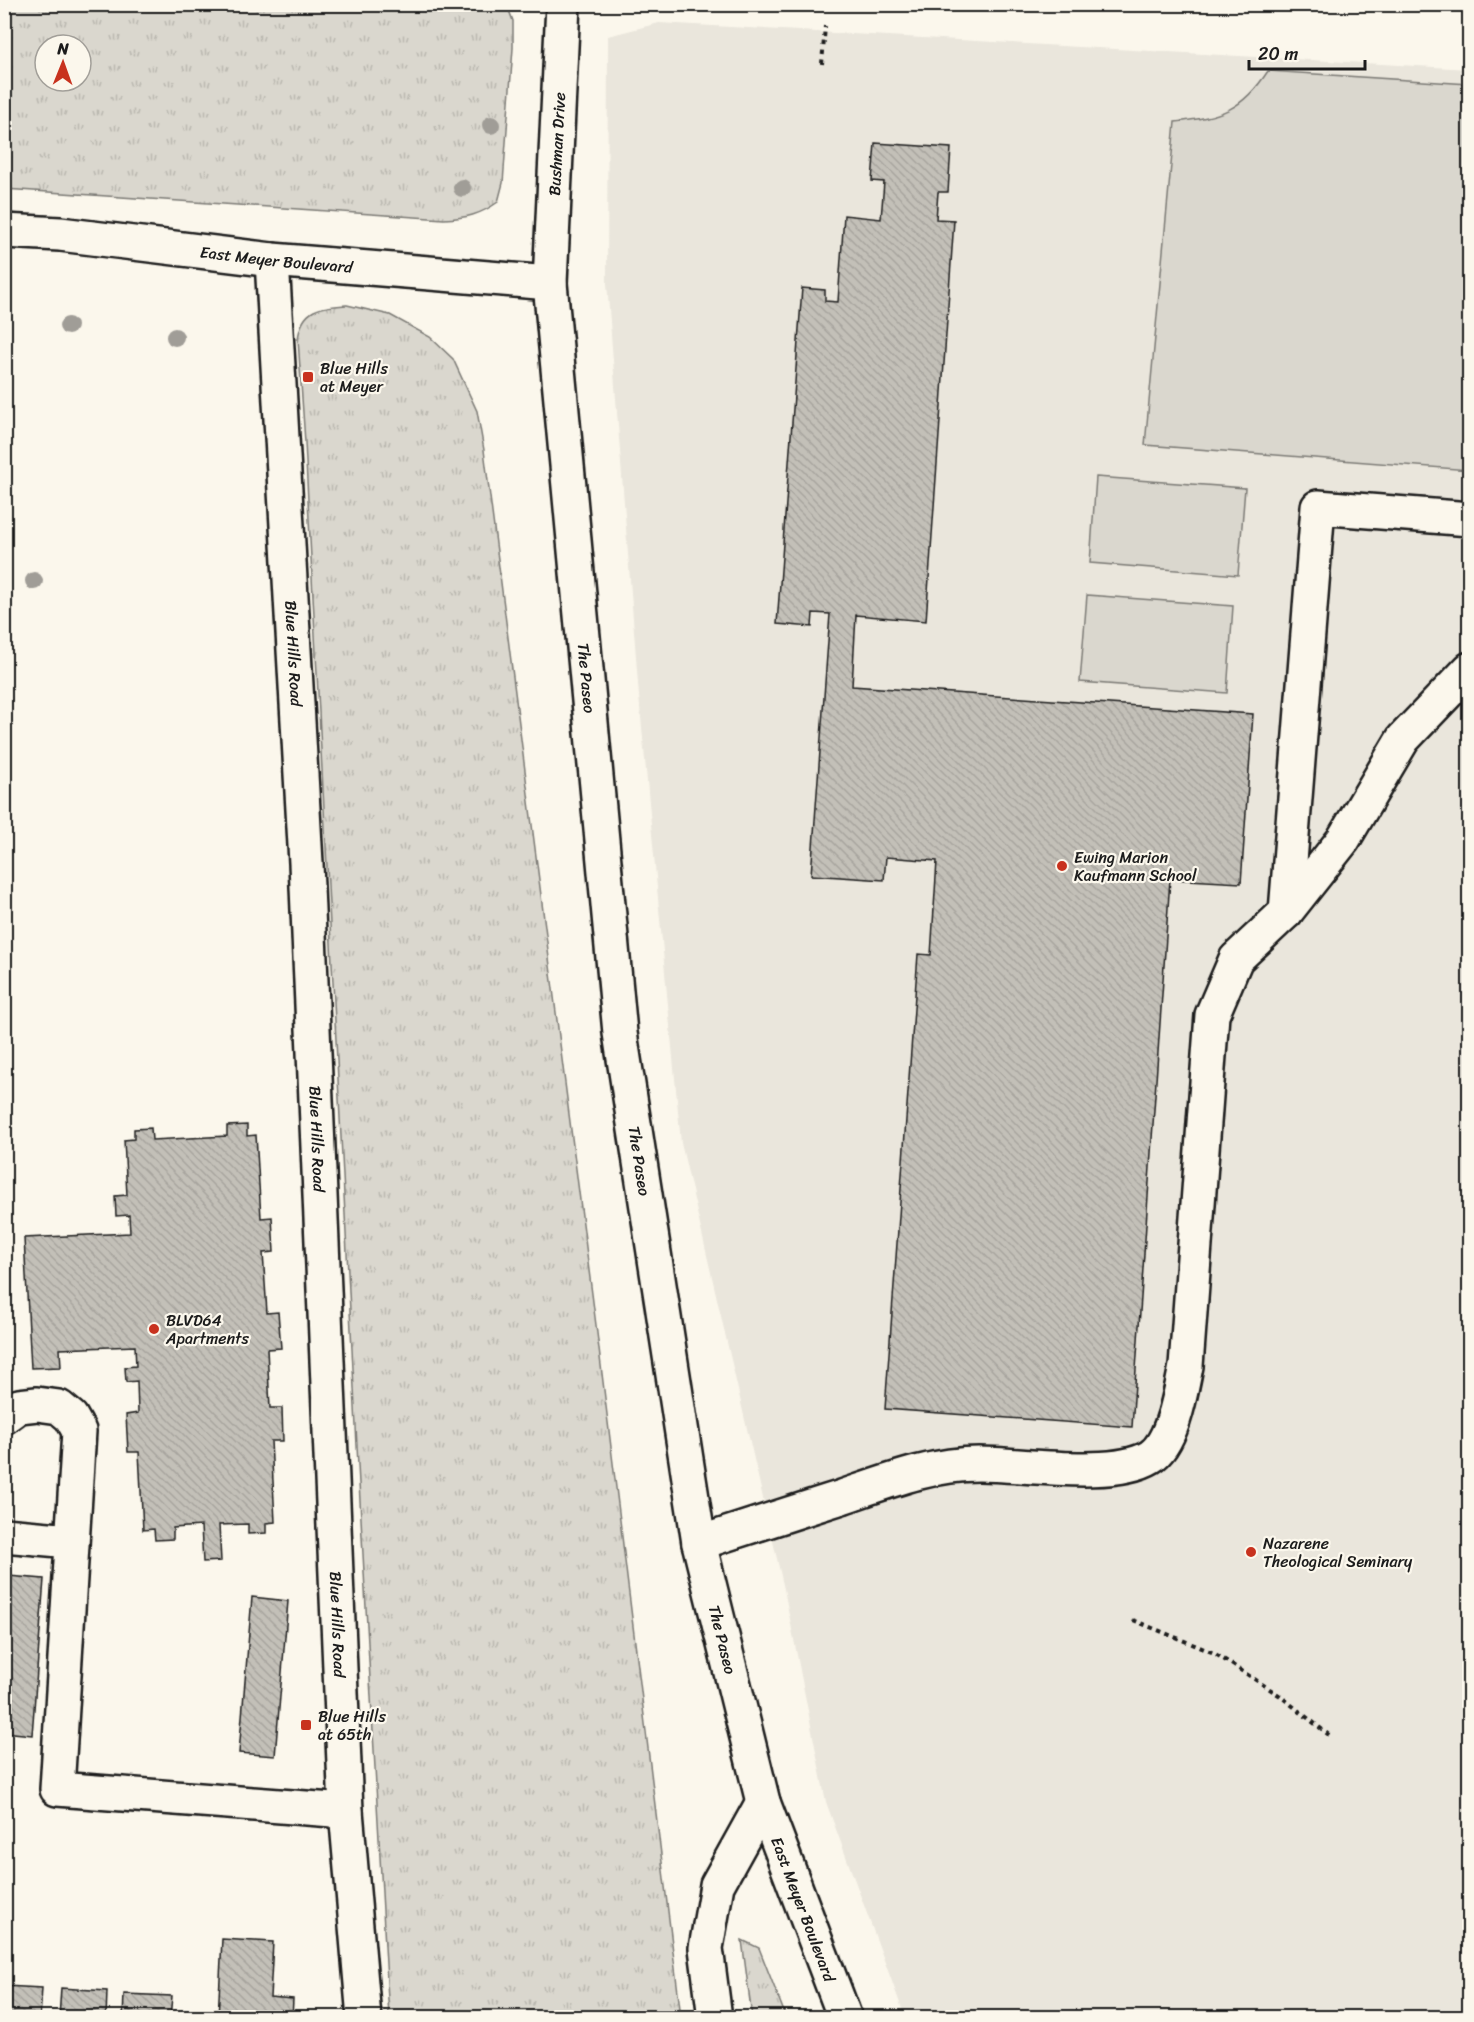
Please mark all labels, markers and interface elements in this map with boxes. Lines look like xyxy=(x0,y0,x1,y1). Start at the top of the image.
north arrow xyxy=(33,33,93,93)
scale bar xyxy=(1249,33,1364,71)
text: N xyxy=(56,34,70,63)
text: 20 m xyxy=(1258,38,1298,70)
street label: Bushman Drive xyxy=(540,91,574,197)
street label: East Meyer Boulevard xyxy=(199,237,355,281)
place label: Blue Hills at Meyer xyxy=(320,354,388,401)
marker: Blue Hills at Meyer xyxy=(301,370,315,384)
street label: Blue Hills Road xyxy=(277,600,312,709)
street label: The Paseo xyxy=(569,642,605,714)
place label: Ewing Marion Kaufmann School xyxy=(1074,843,1197,890)
marker: Ewing Marion Kaufmann School xyxy=(1055,859,1069,873)
street label: Blue Hills Road xyxy=(301,1085,334,1194)
street label: The Paseo xyxy=(620,1124,660,1198)
place label: BLVD64 Apartments xyxy=(165,1306,250,1353)
marker: BLVD64 Apartments xyxy=(147,1322,161,1336)
place label: Nazarene Theological Seminary xyxy=(1263,1529,1413,1576)
marker: Nazarene Theological Seminary xyxy=(1244,1545,1258,1559)
street label: Blue Hills Road xyxy=(321,1571,355,1680)
street label: The Paseo xyxy=(700,1602,745,1677)
place label: Blue Hills at 65th xyxy=(318,1702,386,1749)
marker: Blue Hills at 65th xyxy=(299,1718,313,1732)
street label: East Meyer Boulevard xyxy=(763,1832,845,1987)

